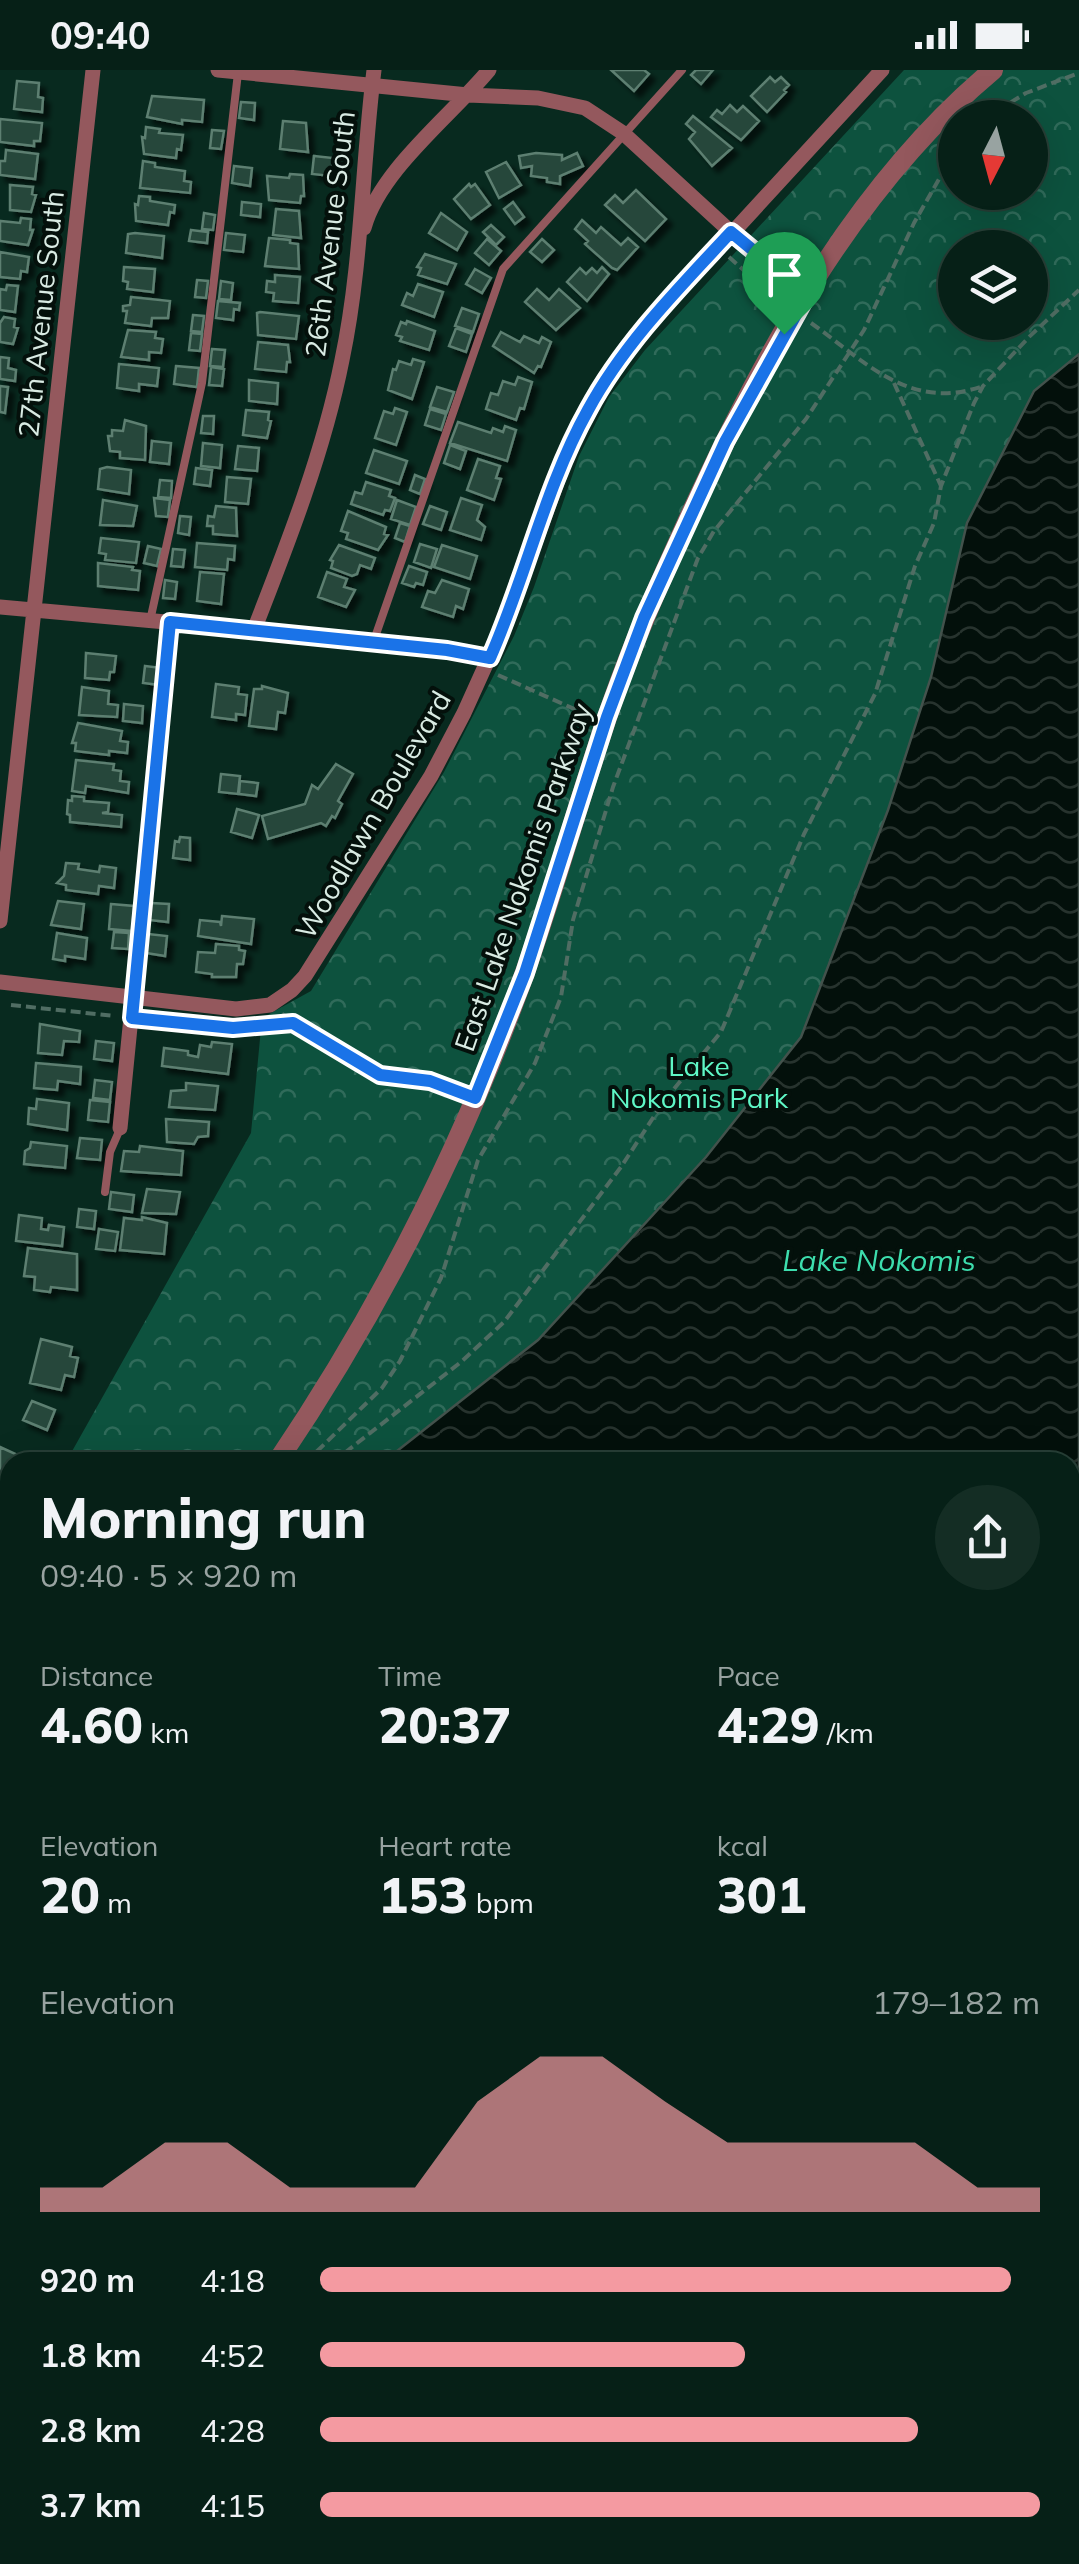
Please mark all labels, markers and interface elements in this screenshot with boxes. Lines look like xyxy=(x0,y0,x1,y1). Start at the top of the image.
text: 09:40 xyxy=(50,11,151,59)
north arrow xyxy=(938,100,1048,210)
map controls xyxy=(938,100,1048,340)
street label: 26th Avenue South xyxy=(297,109,362,359)
street label: 27th Avenue South xyxy=(10,189,71,439)
button: layers xyxy=(938,230,1048,340)
pin xyxy=(742,232,827,335)
icon: arrive xyxy=(757,247,812,302)
street label: Woodlawn Boulevard xyxy=(287,684,458,945)
street label: East Lake Nokomis Parkway xyxy=(446,698,599,1056)
park label: Lake Nokomis Park xyxy=(610,1048,789,1115)
water label: Lake Nokomis xyxy=(782,1241,976,1279)
text: Morning run xyxy=(40,1483,367,1552)
button: share xyxy=(935,1485,1040,1590)
text: 09:40 · 5 × 920 m xyxy=(40,1555,297,1595)
text: Distance xyxy=(40,1658,153,1693)
text: Time xyxy=(378,1658,442,1693)
text: Pace xyxy=(717,1658,780,1693)
text: 4.60 xyxy=(40,1693,143,1756)
text: 20:37 xyxy=(378,1693,511,1756)
text: 4:29 xyxy=(717,1693,820,1756)
text: km xyxy=(143,1715,189,1750)
text: /km xyxy=(820,1715,874,1750)
text: Elevation xyxy=(40,1828,158,1863)
text: Heart rate xyxy=(378,1828,512,1863)
text: kcal xyxy=(717,1828,768,1863)
text: 20 xyxy=(40,1863,100,1926)
text: 153 xyxy=(378,1863,468,1926)
text: 301 xyxy=(717,1863,807,1926)
text: m xyxy=(100,1885,132,1920)
text: bpm xyxy=(468,1885,534,1920)
text: Elevation xyxy=(40,1982,175,2022)
text: 179–182 m xyxy=(872,1982,1040,2022)
text: 920 m xyxy=(40,2260,135,2300)
text: 4:18 xyxy=(200,2260,265,2300)
text: 1.8 km xyxy=(40,2335,142,2375)
text: 4:52 xyxy=(200,2335,265,2375)
text: 2.8 km xyxy=(40,2410,142,2450)
text: 4:28 xyxy=(200,2410,265,2450)
text: 3.7 km xyxy=(40,2485,142,2525)
text: 4:15 xyxy=(200,2485,265,2525)

